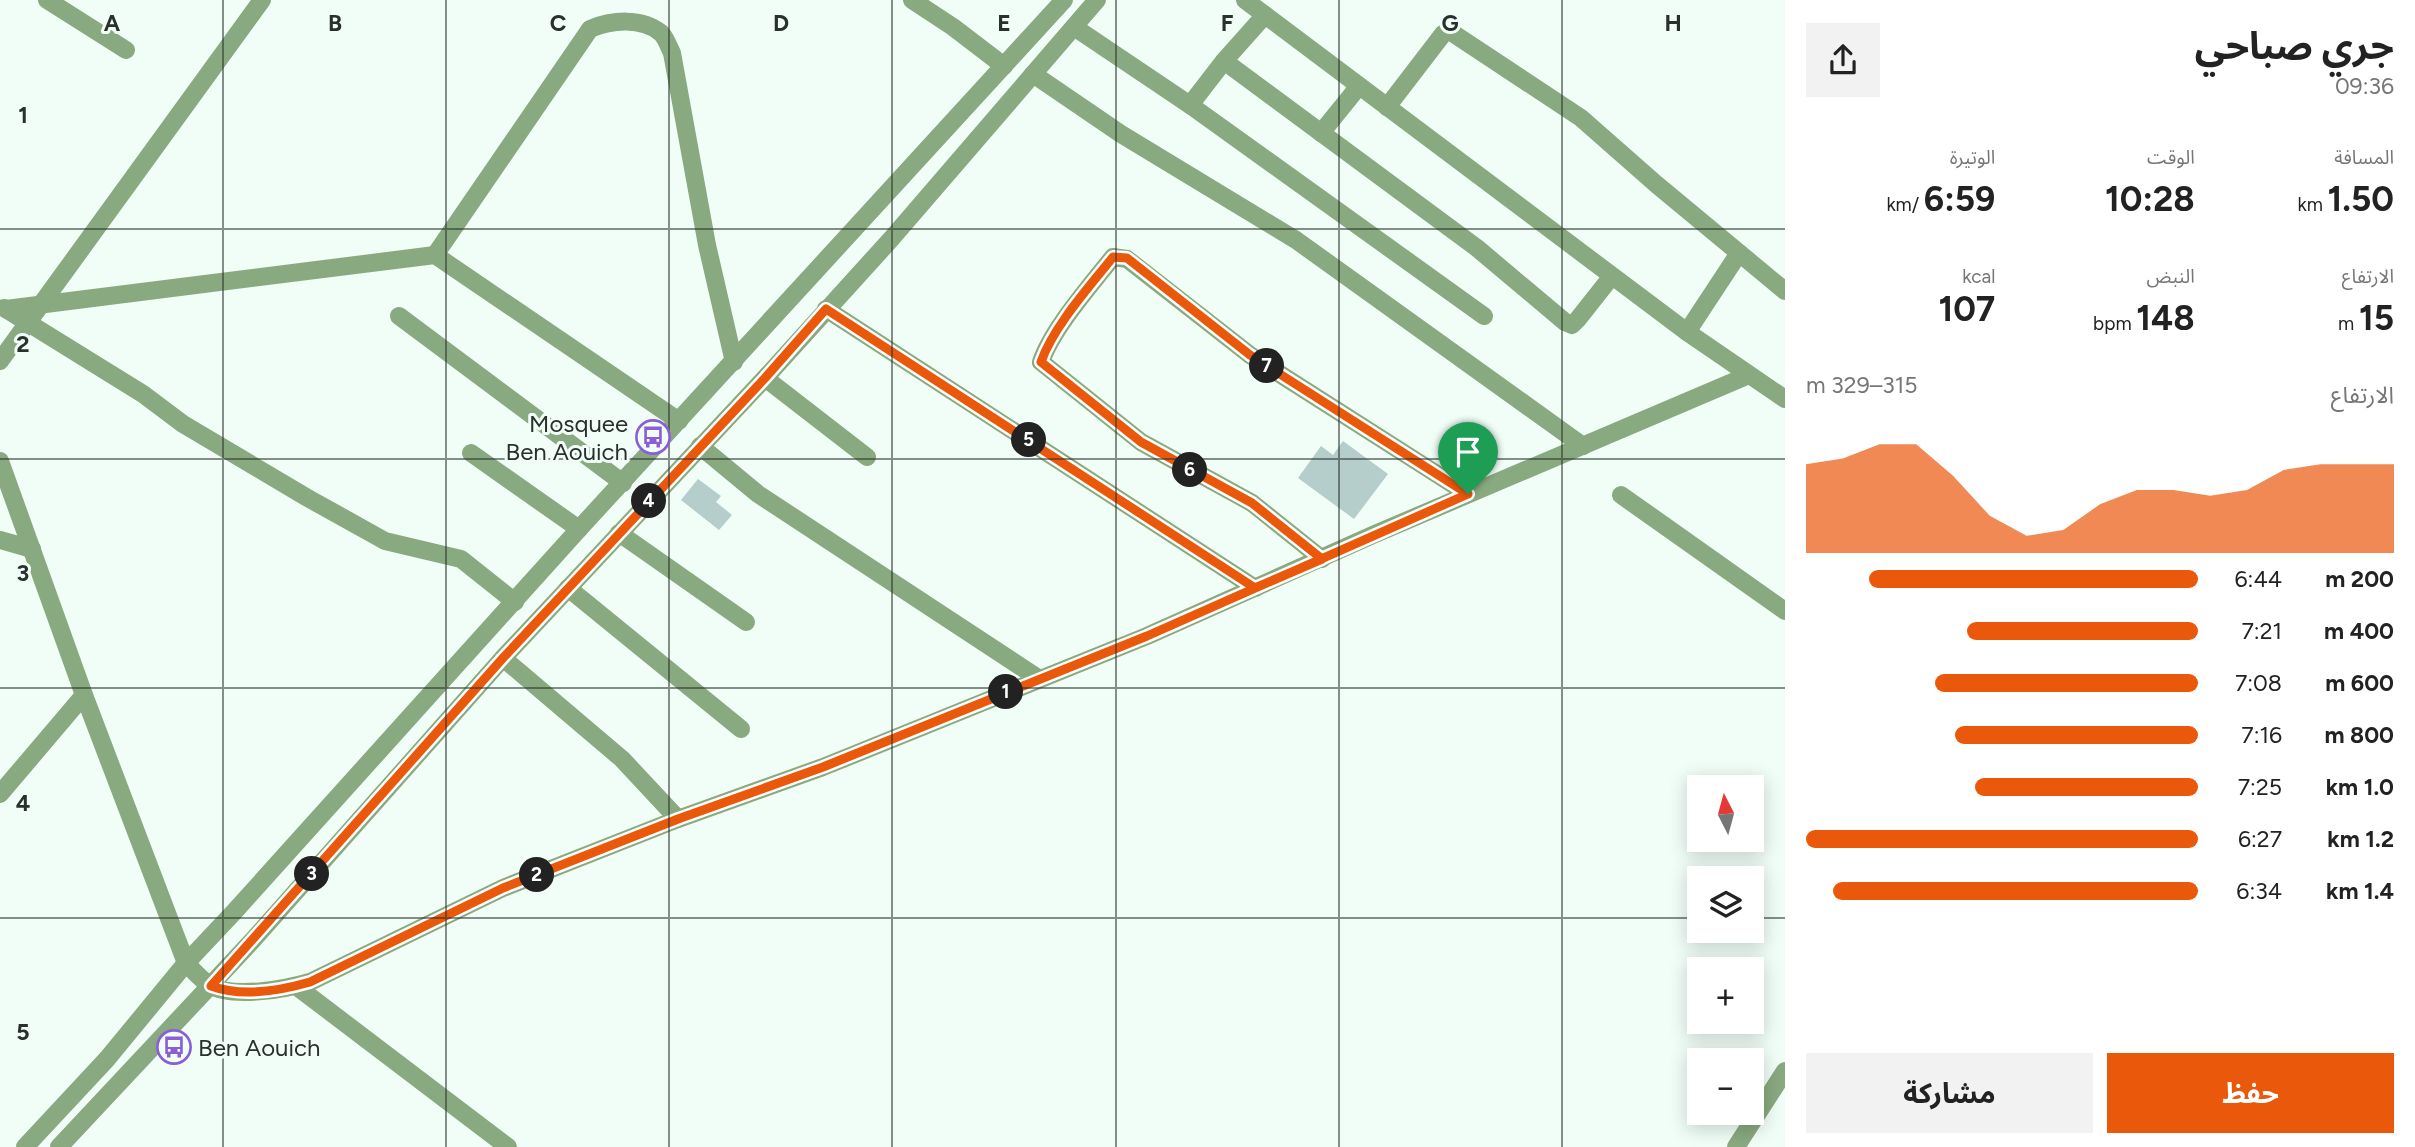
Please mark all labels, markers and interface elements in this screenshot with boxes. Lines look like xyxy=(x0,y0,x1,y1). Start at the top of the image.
text: A xyxy=(104,9,121,37)
text: B xyxy=(328,9,342,37)
text: C xyxy=(550,9,567,37)
text: D xyxy=(773,9,789,37)
text: E xyxy=(997,9,1011,37)
text: F xyxy=(1221,9,1234,37)
text: G xyxy=(1441,9,1459,37)
text: H xyxy=(1664,9,1682,37)
button: share xyxy=(1806,23,1880,97)
text: جري صباحي xyxy=(2195,23,2394,69)
text: 09:36 xyxy=(2335,72,2394,100)
text: 1 xyxy=(18,101,28,129)
text: الوتيرة xyxy=(1950,146,1995,169)
text: الوقت xyxy=(2147,146,2195,169)
text: المسافة xyxy=(2334,146,2394,169)
text: 6:59 xyxy=(1924,178,1995,220)
text: 10:28 xyxy=(2105,178,2195,220)
text: 1.50 xyxy=(2328,178,2394,220)
text: /km xyxy=(1886,193,1924,216)
text: km xyxy=(2297,193,2328,216)
text: kcal xyxy=(1962,265,1995,288)
text: النبض xyxy=(2146,265,2195,288)
text: الارتفاع xyxy=(2342,265,2394,288)
text: 107 xyxy=(1938,288,1995,330)
text: 148 xyxy=(2136,297,2195,339)
text: 15 xyxy=(2359,297,2394,339)
text: bpm xyxy=(2093,312,2136,335)
text: m xyxy=(2338,312,2359,335)
text: 2 xyxy=(16,330,30,358)
pin: 7 xyxy=(1250,348,1284,384)
text: 7 xyxy=(1261,354,1272,377)
text: 315–329 m xyxy=(1806,371,1918,399)
text: الارتفاع xyxy=(2331,381,2394,409)
place label: Mosquee Ben Aouich xyxy=(506,409,628,466)
bus stop icon: Mosquee Ben Aouich xyxy=(634,418,672,456)
pin: 5 xyxy=(1012,422,1046,458)
pin xyxy=(1438,422,1498,494)
text: 5 xyxy=(1023,428,1034,451)
icon: arrive xyxy=(1449,433,1487,471)
pin: 6 xyxy=(1172,452,1208,488)
text: 6 xyxy=(1184,458,1195,481)
pin: 4 xyxy=(632,484,666,518)
text: 4 xyxy=(642,489,655,512)
text: 3 xyxy=(17,559,29,587)
text: 6:44 xyxy=(2235,565,2282,593)
text: 200 m xyxy=(2325,565,2394,593)
text: 7:21 xyxy=(2241,617,2282,645)
text: 400 m xyxy=(2324,617,2394,645)
text: 7:08 xyxy=(2235,669,2282,697)
text: 600 m xyxy=(2325,669,2394,697)
pin: 1 xyxy=(988,674,1024,710)
text: 1 xyxy=(1001,680,1010,703)
text: 7:16 xyxy=(2241,721,2282,749)
text: 800 m xyxy=(2325,721,2394,749)
text: 7:25 xyxy=(2238,773,2282,801)
text: 1.0 km xyxy=(2326,773,2394,801)
north arrow xyxy=(1687,775,1764,852)
map controls xyxy=(1687,775,1764,1125)
text: 4 xyxy=(16,789,30,817)
text: 6:27 xyxy=(2238,825,2282,853)
text: 1.2 km xyxy=(2327,825,2394,853)
pin: 3 xyxy=(294,856,330,892)
pin: 2 xyxy=(520,858,554,892)
text: 3 xyxy=(306,862,317,885)
text: 2 xyxy=(531,863,542,886)
button: layers xyxy=(1687,866,1764,943)
text: 6:34 xyxy=(2236,877,2282,905)
text: 1.4 km xyxy=(2326,877,2394,905)
button: + xyxy=(1687,957,1764,1034)
text: 5 xyxy=(16,1018,30,1046)
bus stop icon: Ben Aouich xyxy=(155,1028,193,1066)
place label: Ben Aouich xyxy=(198,1033,320,1062)
button: − xyxy=(1687,1048,1764,1125)
button: مشاركة xyxy=(1806,1053,2093,1133)
button: حفظ xyxy=(2107,1053,2394,1133)

